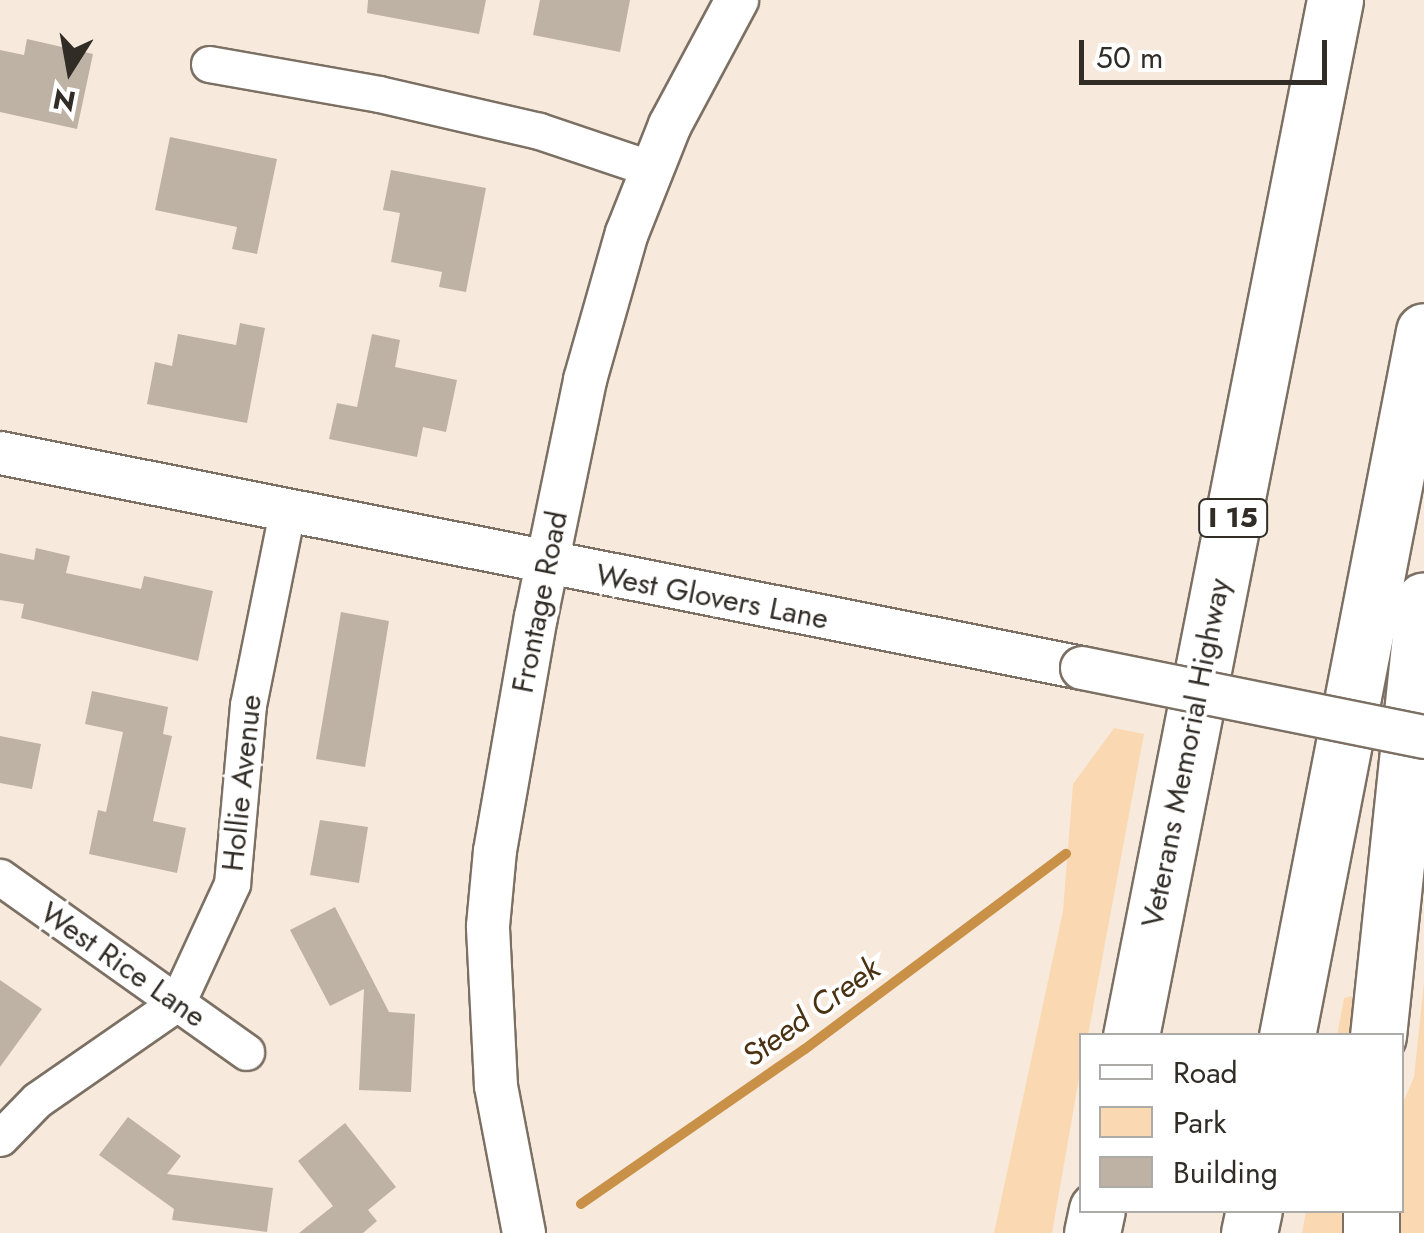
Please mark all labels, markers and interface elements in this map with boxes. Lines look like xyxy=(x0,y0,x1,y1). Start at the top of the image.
north arrow xyxy=(20,20,120,120)
scale bar xyxy=(1084,20,1332,82)
text: 50 m xyxy=(1096,36,1163,79)
text: N xyxy=(49,78,79,122)
road number: I 15 xyxy=(1198,495,1268,541)
street label: Frontage Road xyxy=(505,508,575,696)
street label: West Glovers Lane xyxy=(593,557,831,637)
street label: Veterans Memorial Highway xyxy=(1134,575,1238,931)
street label: Hollie Avenue xyxy=(215,693,269,873)
street label: West Rice Lane xyxy=(33,895,213,1035)
water label: Steed Creek xyxy=(735,949,887,1075)
legend xyxy=(1079,1033,1404,1213)
text: Road xyxy=(1173,1051,1238,1094)
text: Park xyxy=(1173,1101,1226,1144)
text: Building xyxy=(1173,1151,1278,1194)

